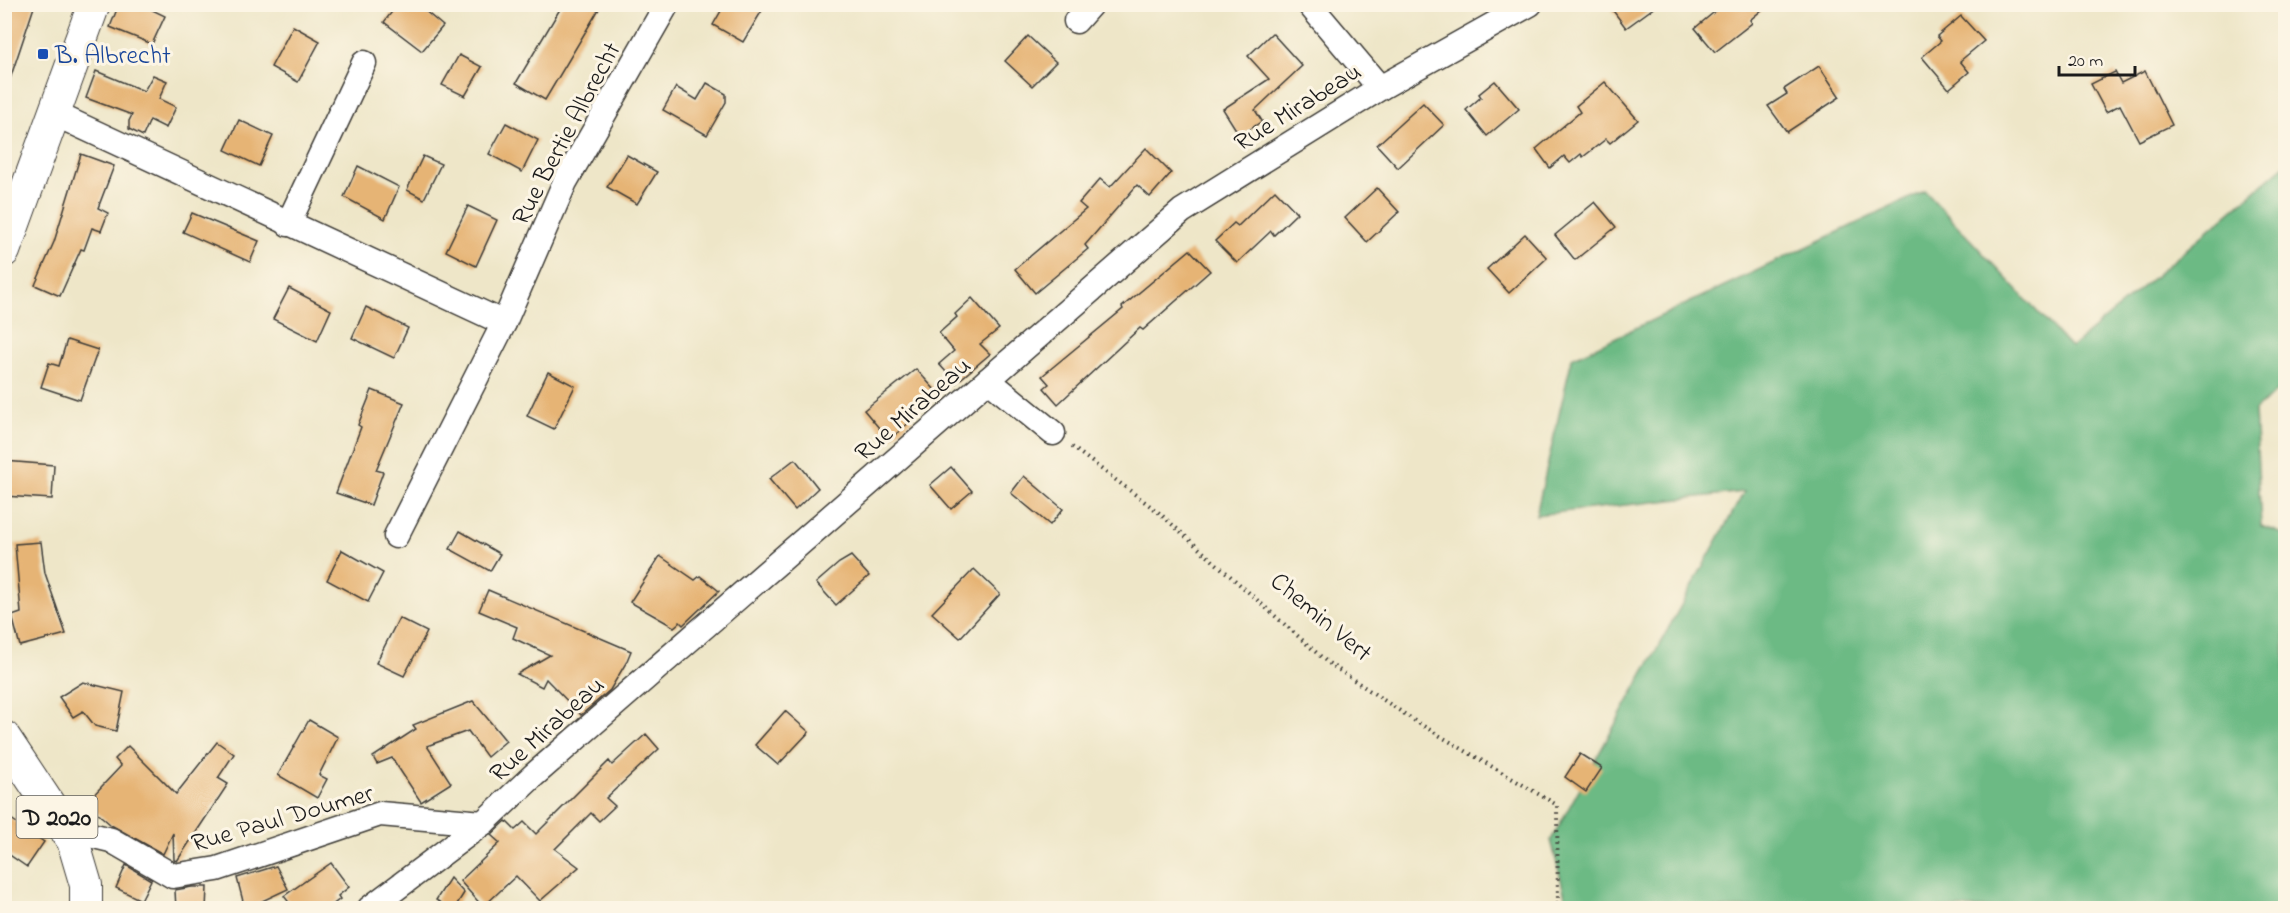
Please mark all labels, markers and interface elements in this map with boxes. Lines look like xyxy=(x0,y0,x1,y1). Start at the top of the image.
street label: Rue Bertie Albrecht xyxy=(503,36,632,233)
place label: B. Albrecht xyxy=(54,38,171,76)
scale bar xyxy=(2059,39,2136,77)
marker: B. Albrecht xyxy=(36,47,50,61)
text: 20 m xyxy=(2068,49,2103,75)
street label: Rue Mirabeau xyxy=(1227,54,1370,163)
street label: Rue Mirabeau xyxy=(847,349,981,472)
street label: Chemin Vert xyxy=(1261,564,1380,673)
street label: Rue Mirabeau xyxy=(482,668,614,793)
street label: Rue Paul Doumer xyxy=(187,775,379,864)
road number: D 2020 xyxy=(16,796,98,838)

